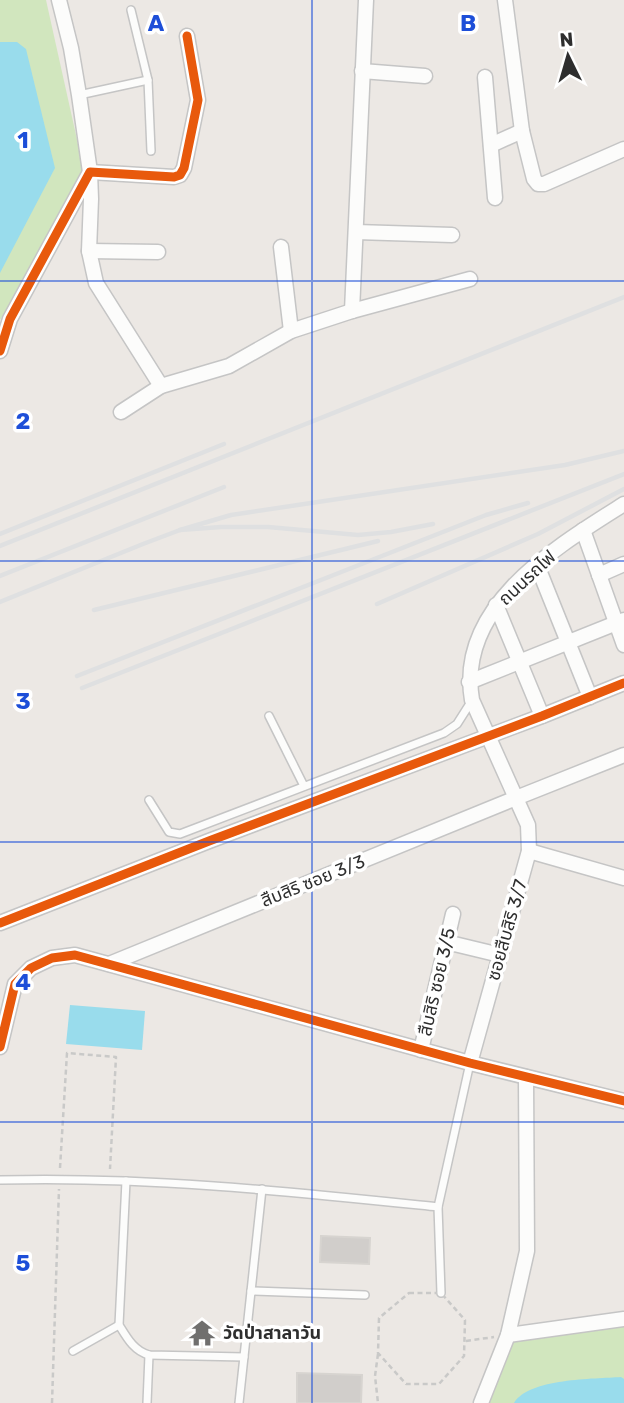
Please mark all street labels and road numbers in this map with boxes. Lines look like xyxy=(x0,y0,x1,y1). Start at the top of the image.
street label: ถนนรถไฟ xyxy=(494,546,560,610)
street label: สืบสิริ ซอย 3/3 xyxy=(258,850,368,912)
street label: ซอยสืบสิริ 3/7 xyxy=(482,877,532,983)
street label: สืบสิริ ซอย 3/5 xyxy=(414,926,460,1038)

